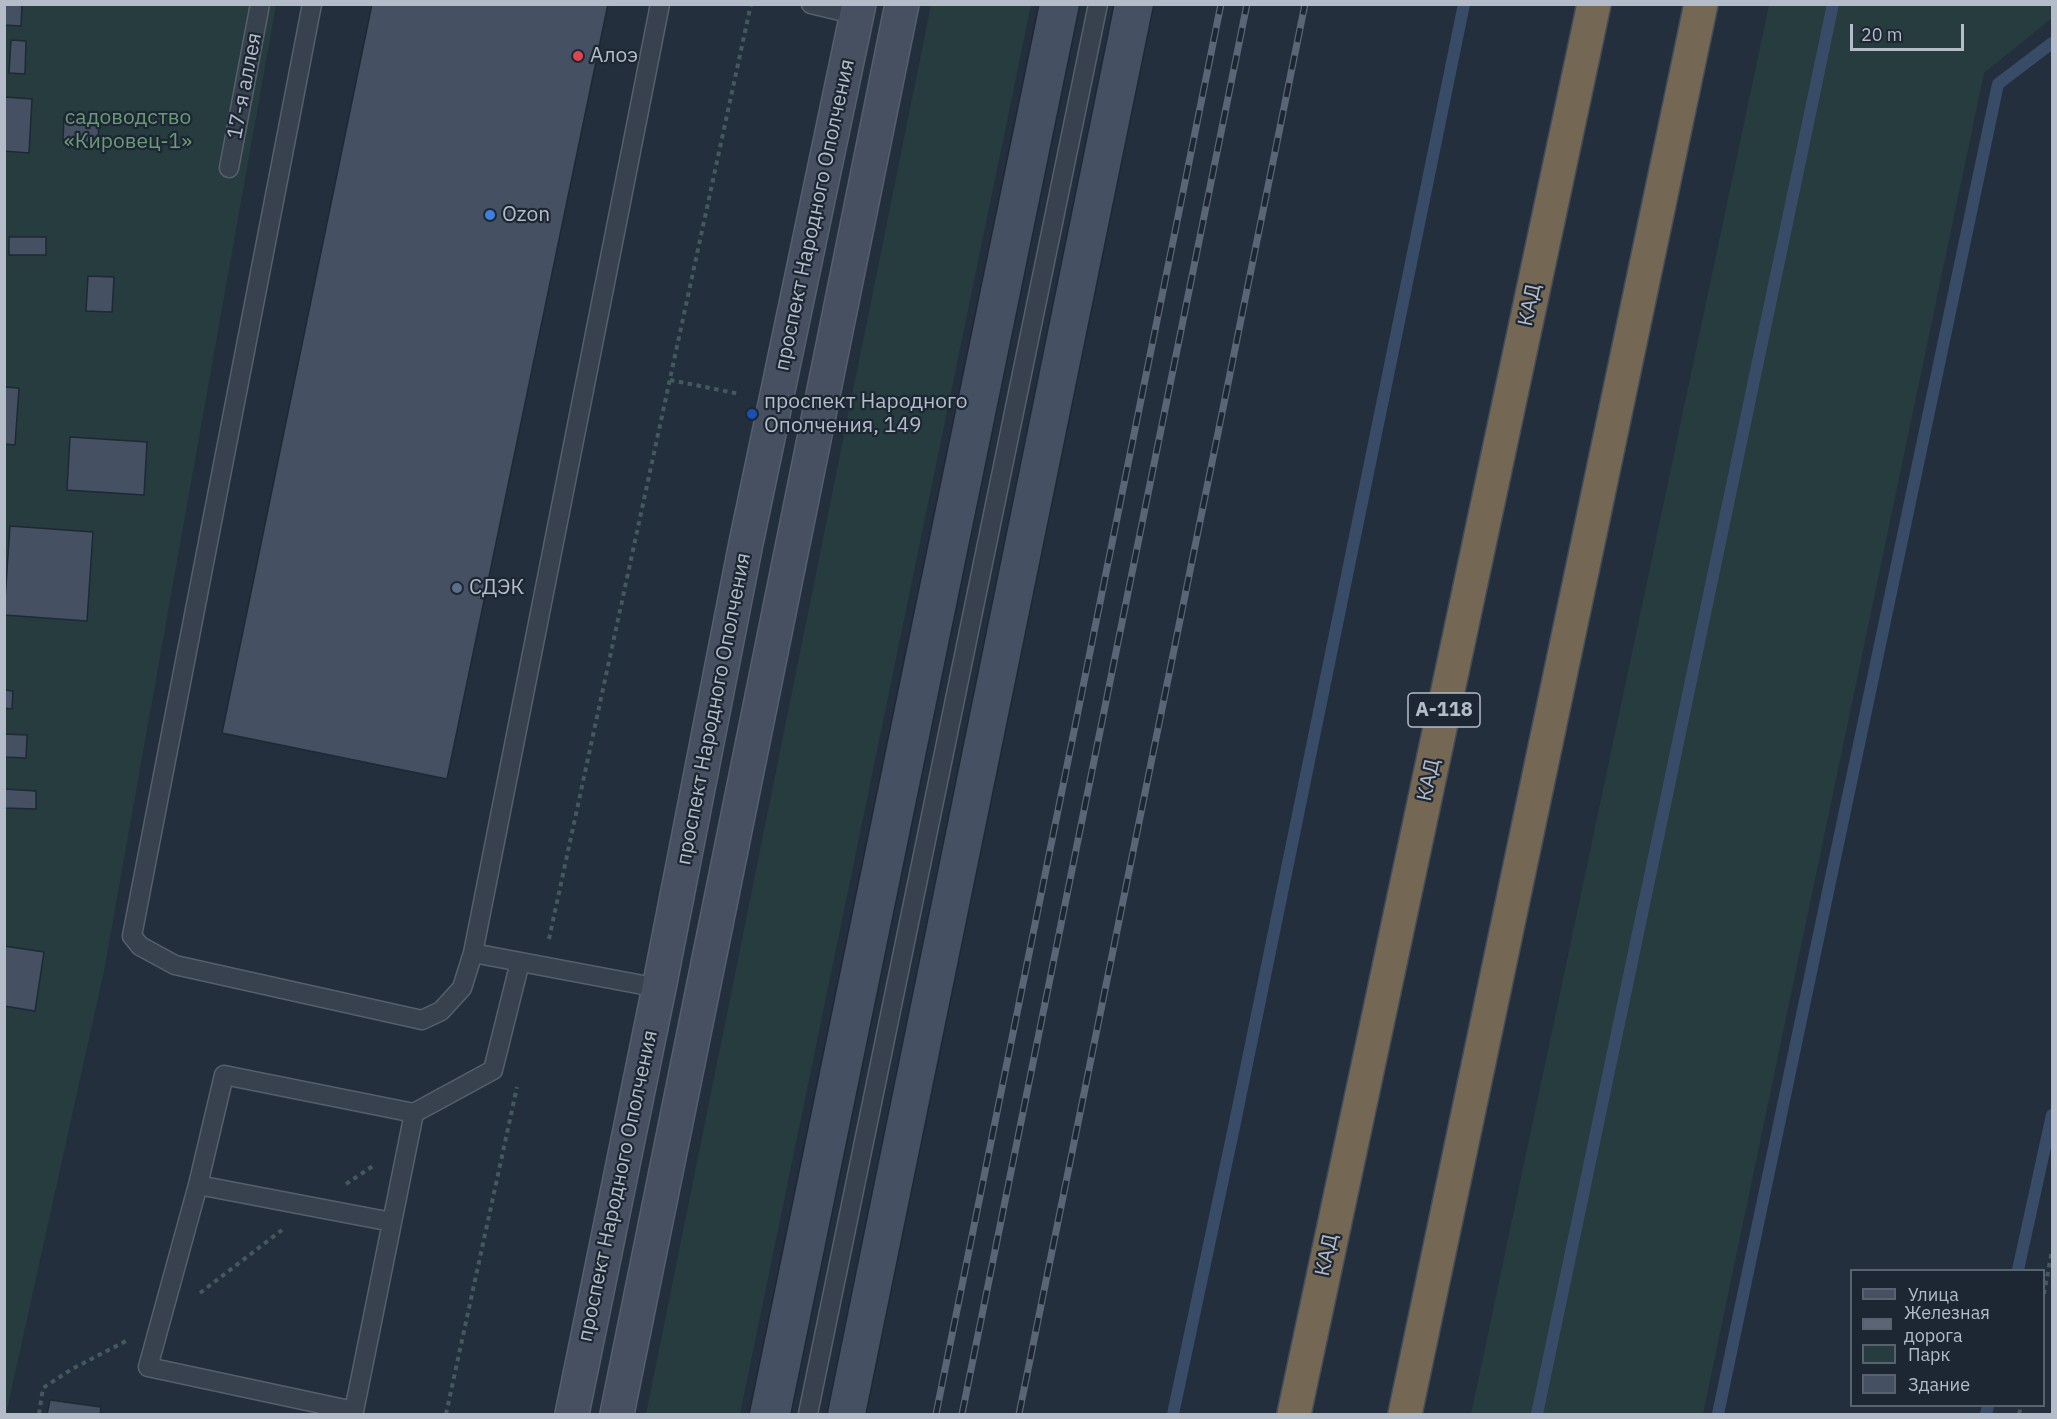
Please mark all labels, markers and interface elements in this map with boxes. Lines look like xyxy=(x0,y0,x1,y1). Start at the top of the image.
scale bar xyxy=(1853,12,1967,50)
text: 20 m xyxy=(1861,23,1903,46)
street label: 17-я аллея xyxy=(222,31,268,141)
place label: Алоэ xyxy=(590,43,638,69)
marker: Алоэ xyxy=(571,49,585,63)
street label: проспект Народного Ополчения xyxy=(770,57,860,373)
park label: садоводство «Кировец-1» xyxy=(64,105,192,155)
place label: Ozon xyxy=(502,202,550,228)
marker: Ozon xyxy=(483,208,497,222)
street label: КАД xyxy=(1513,281,1547,329)
place label: проспект Народного Ополчения, 149 xyxy=(764,389,968,439)
marker: проспект Народного Ополчения, 149 xyxy=(745,407,759,421)
street label: проспект Народного Ополчения xyxy=(671,551,757,867)
place label: СДЭК xyxy=(469,575,524,601)
marker: СДЭК xyxy=(450,581,464,595)
road number: А-118 xyxy=(1408,693,1480,727)
street label: КАД xyxy=(1412,756,1446,804)
street label: проспект Народного Ополчения xyxy=(573,1028,663,1344)
street label: КАД xyxy=(1310,1231,1344,1279)
legend xyxy=(1850,1269,2045,1407)
text: Улица xyxy=(1908,1283,1959,1306)
text: Железная дорога xyxy=(1904,1301,1990,1347)
text: Парк xyxy=(1908,1343,1950,1366)
text: Здание xyxy=(1908,1373,1970,1396)

